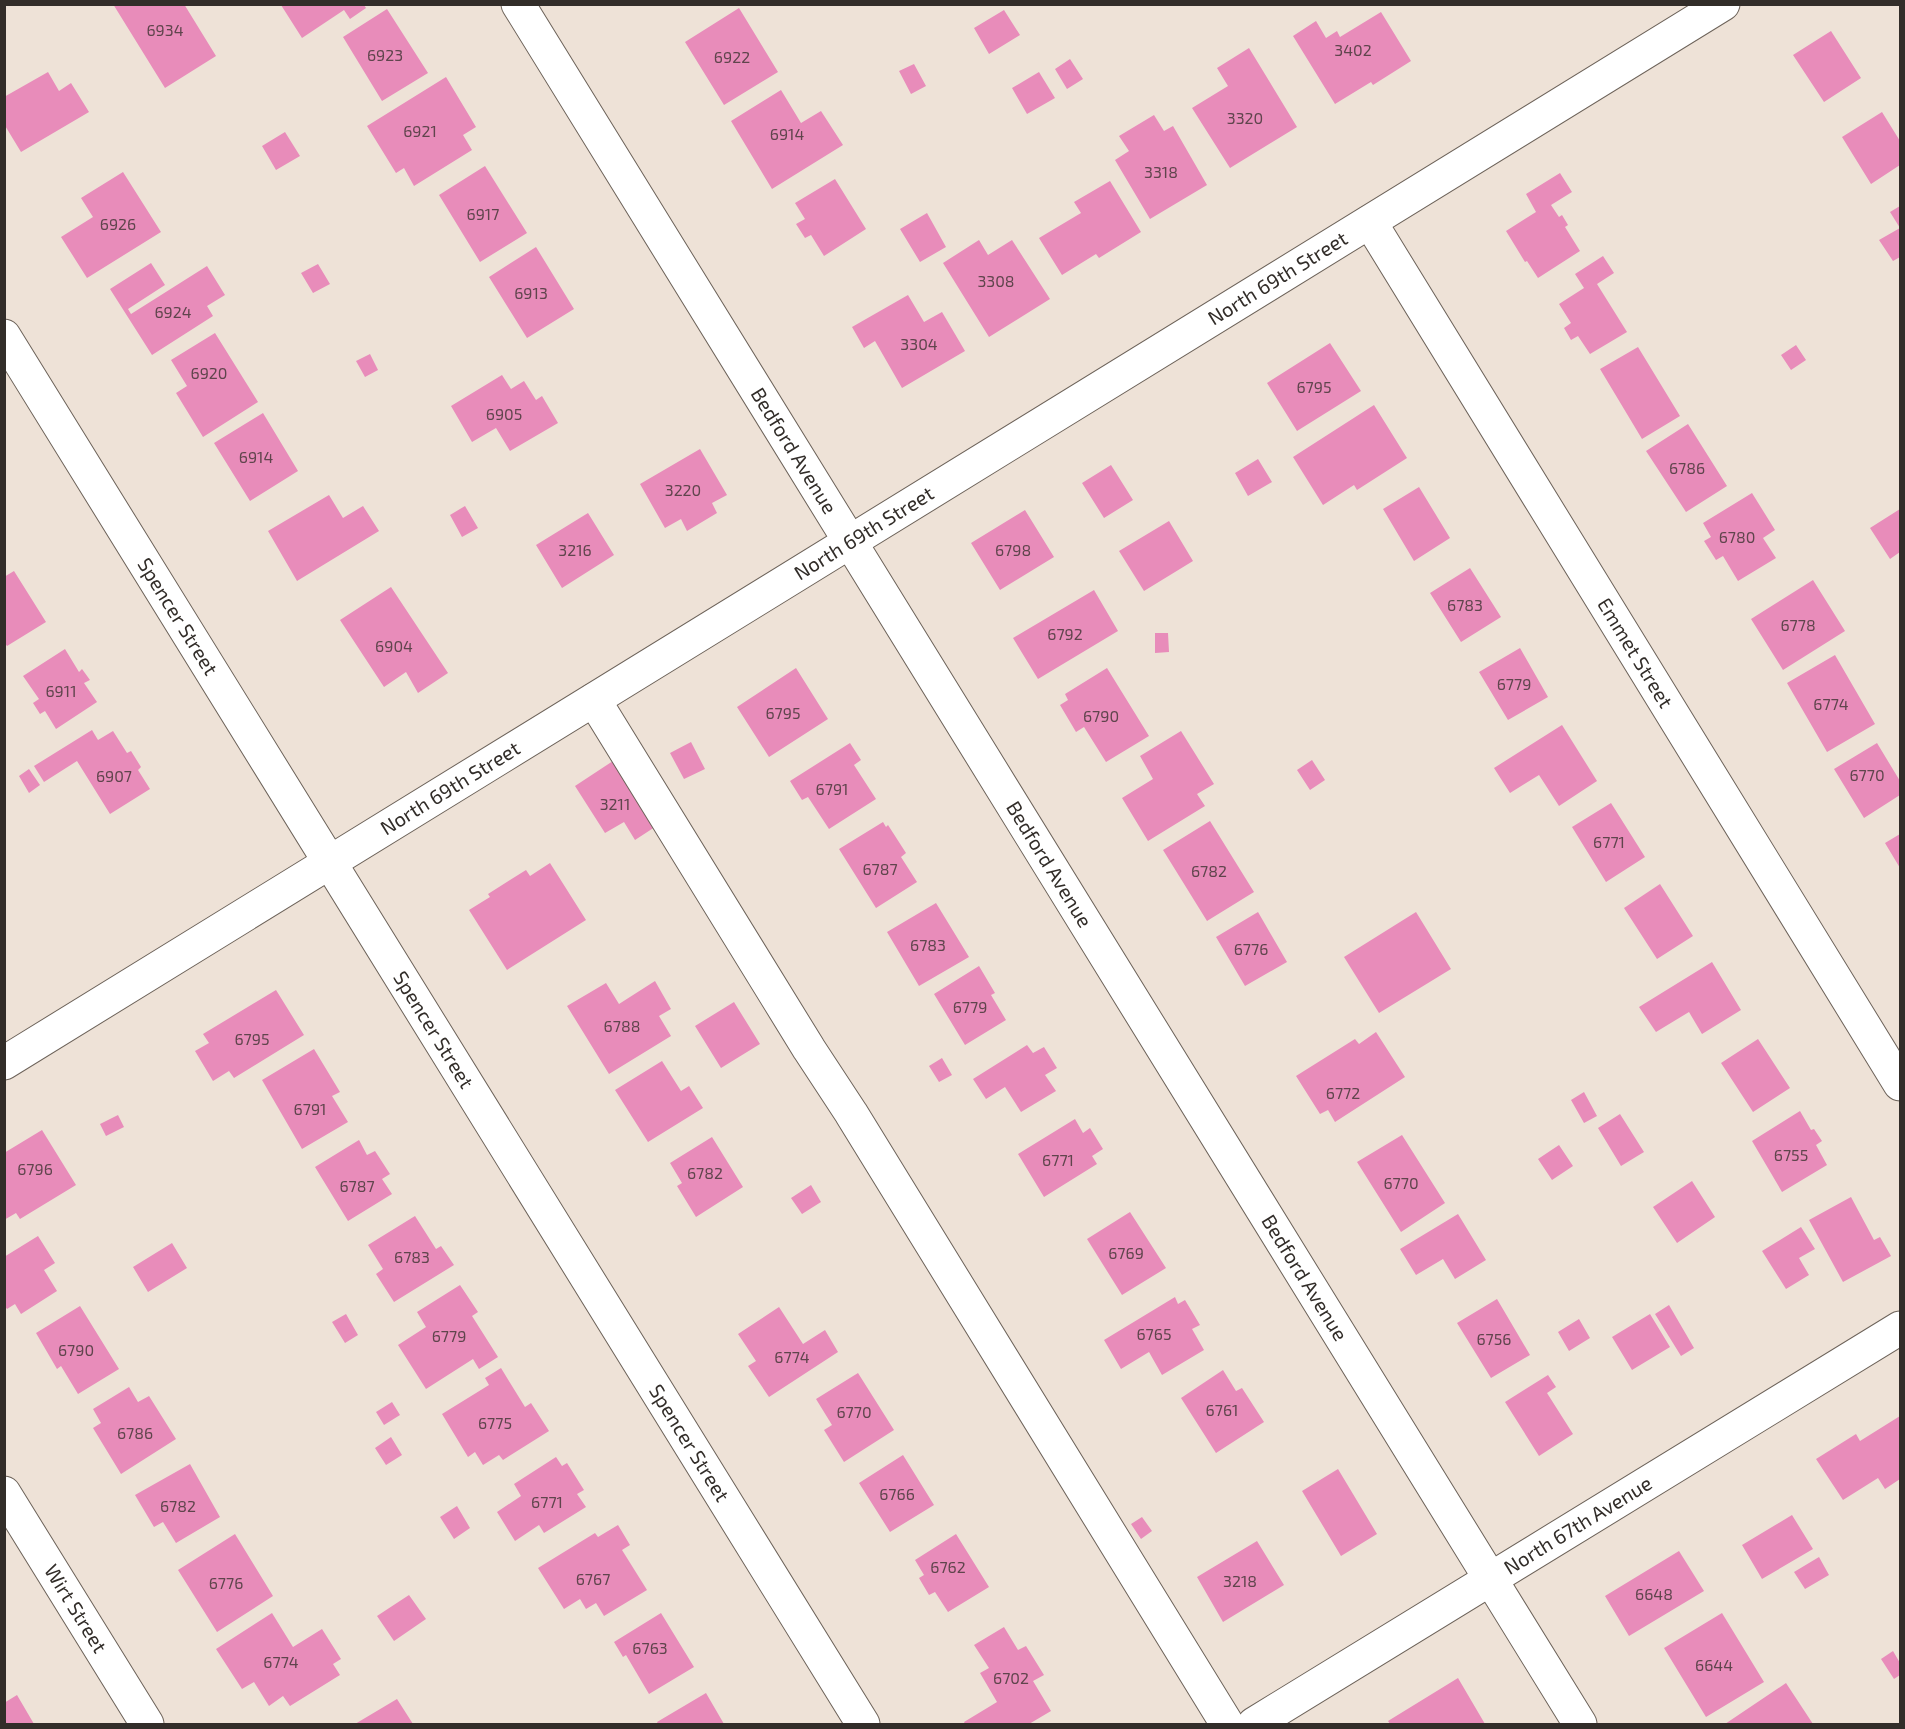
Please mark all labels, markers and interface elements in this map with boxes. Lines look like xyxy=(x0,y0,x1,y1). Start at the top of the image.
house number: 6934 xyxy=(146,20,184,39)
house number: 3402 xyxy=(1334,40,1372,59)
house number: 6923 xyxy=(367,45,403,64)
house number: 6922 xyxy=(714,47,750,66)
house number: 3320 xyxy=(1227,108,1263,127)
house number: 6921 xyxy=(403,121,437,140)
house number: 6914 xyxy=(770,124,804,143)
house number: 3318 xyxy=(1144,162,1178,181)
house number: 6917 xyxy=(467,204,499,223)
house number: 6926 xyxy=(100,214,136,233)
street label: North 69th Street xyxy=(1203,225,1352,330)
house number: 3308 xyxy=(977,271,1015,290)
house number: 6913 xyxy=(514,283,548,302)
house number: 6924 xyxy=(154,302,192,321)
house number: 3304 xyxy=(900,334,938,353)
house number: 6920 xyxy=(191,363,227,382)
house number: 6795 xyxy=(1296,377,1332,396)
street label: Bedford Avenue xyxy=(747,383,843,518)
house number: 6905 xyxy=(486,404,522,423)
house number: 6914 xyxy=(239,447,273,466)
house number: 6786 xyxy=(1669,458,1705,477)
house number: 3220 xyxy=(665,480,701,499)
street label: North 69th Street xyxy=(789,480,938,584)
house number: 6780 xyxy=(1719,527,1755,546)
house number: 3216 xyxy=(558,540,592,559)
house number: 6798 xyxy=(995,540,1031,559)
street label: Spencer Street xyxy=(133,553,224,679)
street label: Emmet Street xyxy=(1593,593,1679,712)
house number: 6783 xyxy=(1447,595,1483,614)
house number: 6778 xyxy=(1780,615,1816,634)
house number: 6792 xyxy=(1047,624,1083,643)
house number: 6904 xyxy=(375,636,413,655)
house number: 6779 xyxy=(1497,674,1531,693)
house number: 6911 xyxy=(45,681,77,700)
house number: 6774 xyxy=(1813,694,1849,713)
house number: 6795 xyxy=(765,703,801,722)
house number: 6790 xyxy=(1083,706,1119,725)
street label: North 69th Street xyxy=(375,735,524,839)
house number: 6770 xyxy=(1849,765,1885,784)
house number: 6907 xyxy=(96,766,132,785)
house number: 6791 xyxy=(816,779,848,798)
house number: 3211 xyxy=(600,794,630,813)
street label: Bedford Avenue xyxy=(1002,796,1098,931)
house number: 6771 xyxy=(1593,832,1625,851)
house number: 6787 xyxy=(862,859,898,878)
house number: 6782 xyxy=(1191,861,1227,880)
house number: 6783 xyxy=(910,935,946,954)
house number: 6776 xyxy=(1234,939,1268,958)
street label: Spencer Street xyxy=(389,966,480,1093)
house number: 6779 xyxy=(953,997,987,1016)
house number: 6788 xyxy=(604,1016,640,1035)
house number: 6795 xyxy=(234,1029,270,1048)
house number: 6772 xyxy=(1326,1083,1360,1102)
house number: 6791 xyxy=(294,1099,326,1118)
house number: 6755 xyxy=(1774,1145,1808,1164)
house number: 6771 xyxy=(1042,1150,1074,1169)
house number: 6796 xyxy=(17,1159,53,1178)
house number: 6782 xyxy=(687,1163,723,1182)
house number: 6770 xyxy=(1383,1173,1419,1192)
house number: 6787 xyxy=(339,1176,375,1195)
street label: Bedford Avenue xyxy=(1257,1210,1353,1345)
house number: 6769 xyxy=(1108,1243,1144,1262)
house number: 6783 xyxy=(394,1247,430,1266)
house number: 6765 xyxy=(1136,1324,1172,1343)
house number: 6779 xyxy=(432,1326,466,1345)
house number: 6756 xyxy=(1476,1329,1512,1348)
house number: 6790 xyxy=(58,1340,94,1359)
house number: 6774 xyxy=(774,1347,810,1366)
street label: Spencer Street xyxy=(645,1380,736,1506)
house number: 6761 xyxy=(1206,1400,1238,1419)
house number: 6770 xyxy=(836,1402,872,1421)
house number: 6775 xyxy=(478,1413,512,1432)
house number: 6786 xyxy=(117,1423,153,1442)
street label: North 67th Avenue xyxy=(1499,1470,1656,1579)
house number: 6766 xyxy=(879,1484,915,1503)
house number: 6771 xyxy=(531,1492,563,1511)
house number: 6782 xyxy=(160,1496,196,1515)
house number: 6762 xyxy=(930,1557,966,1576)
street label: Wirt Street xyxy=(40,1559,113,1657)
house number: 6767 xyxy=(576,1569,610,1588)
house number: 3218 xyxy=(1223,1571,1257,1590)
house number: 6776 xyxy=(209,1573,243,1592)
house number: 6648 xyxy=(1635,1584,1673,1603)
house number: 6763 xyxy=(632,1638,668,1657)
house number: 6774 xyxy=(263,1652,299,1671)
house number: 6644 xyxy=(1695,1655,1733,1674)
house number: 6702 xyxy=(993,1668,1029,1687)

